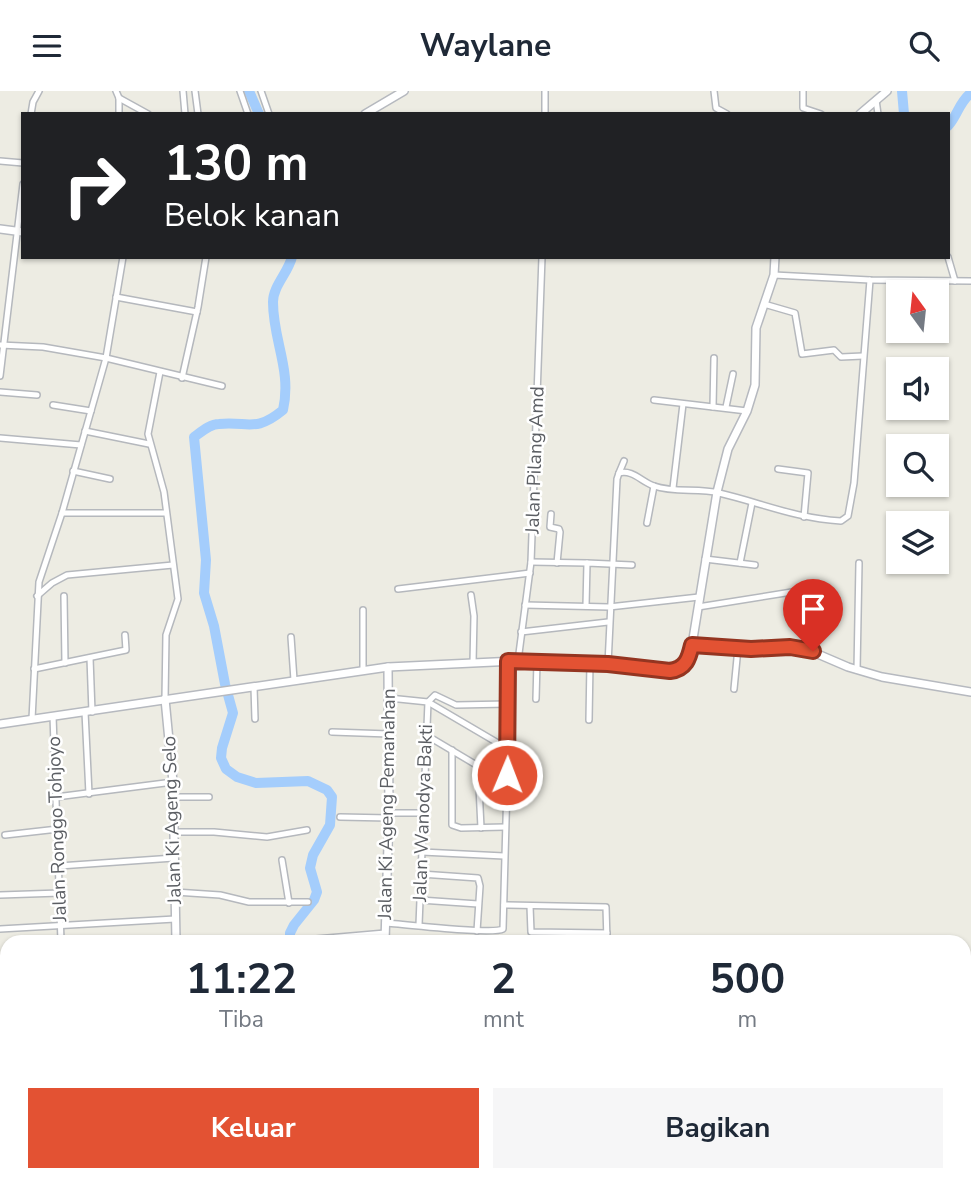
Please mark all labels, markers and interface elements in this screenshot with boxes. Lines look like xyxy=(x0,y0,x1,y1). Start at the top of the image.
text: Waylane xyxy=(420,24,551,67)
icon: menu xyxy=(28,27,66,65)
icon: search xyxy=(905,27,943,65)
text: 130 m xyxy=(164,130,308,197)
icon: right xyxy=(49,140,140,231)
text: Belok kanan xyxy=(164,194,340,237)
north arrow xyxy=(886,280,948,343)
map controls xyxy=(886,280,949,574)
button: sound xyxy=(886,357,949,420)
street label: Jalan Pilang Amd xyxy=(519,386,551,535)
button: search xyxy=(886,434,949,497)
button: layers xyxy=(886,511,949,574)
pin xyxy=(783,579,843,651)
icon: arrive xyxy=(794,590,832,628)
street label: Jalan Ki Ageng Pemanahan xyxy=(372,688,402,921)
street label: Jalan Wanodya Bakti xyxy=(407,724,439,903)
street label: Jalan Ki Ageng Selo xyxy=(156,735,188,906)
street label: Jalan Ronggo Tohjoyo xyxy=(41,736,73,923)
position arrow xyxy=(470,738,544,812)
text: 11:22 xyxy=(186,951,297,1008)
text: 2 xyxy=(491,951,516,1008)
text: 500 xyxy=(710,951,785,1008)
text: Tiba xyxy=(219,1004,264,1035)
text: mnt xyxy=(483,1004,524,1035)
text: m xyxy=(737,1004,757,1035)
button: Keluar xyxy=(28,1088,479,1168)
button: Bagikan xyxy=(493,1088,943,1168)

